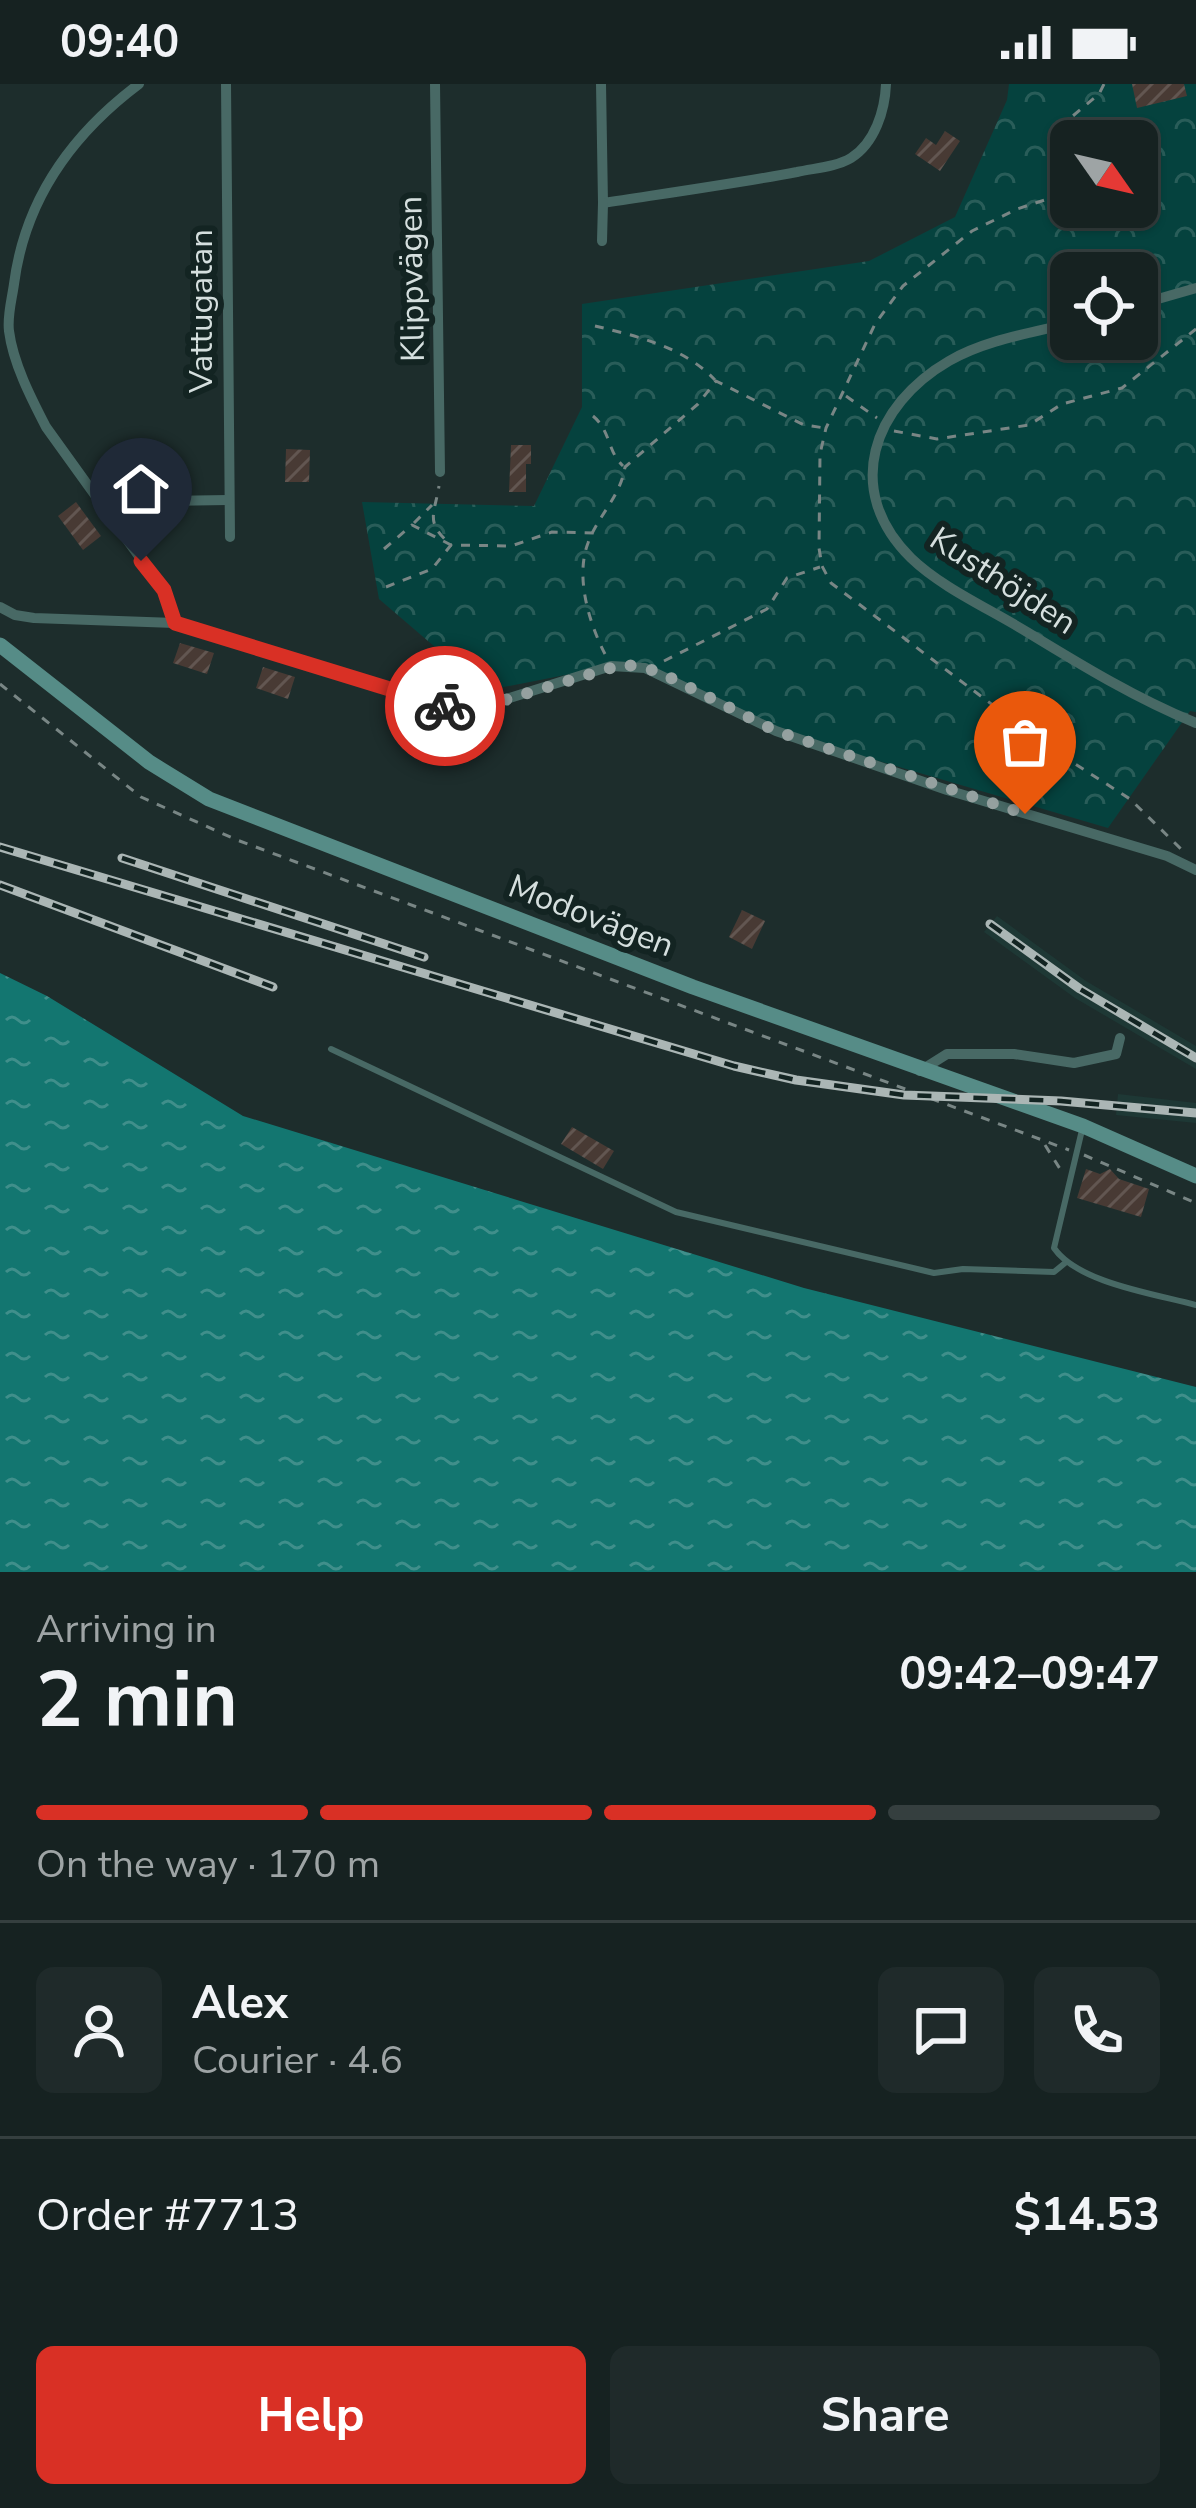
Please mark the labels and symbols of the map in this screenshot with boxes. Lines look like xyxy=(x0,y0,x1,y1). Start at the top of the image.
north arrow xyxy=(1050,120,1158,228)
street label: Klippvägen xyxy=(388,196,436,362)
street label: Vattugatan xyxy=(179,229,224,394)
pin xyxy=(90,438,192,561)
street label: Kusthöjden xyxy=(921,517,1085,645)
courier xyxy=(385,646,505,766)
pin xyxy=(974,691,1076,814)
street label: Modovägen xyxy=(502,864,680,968)

